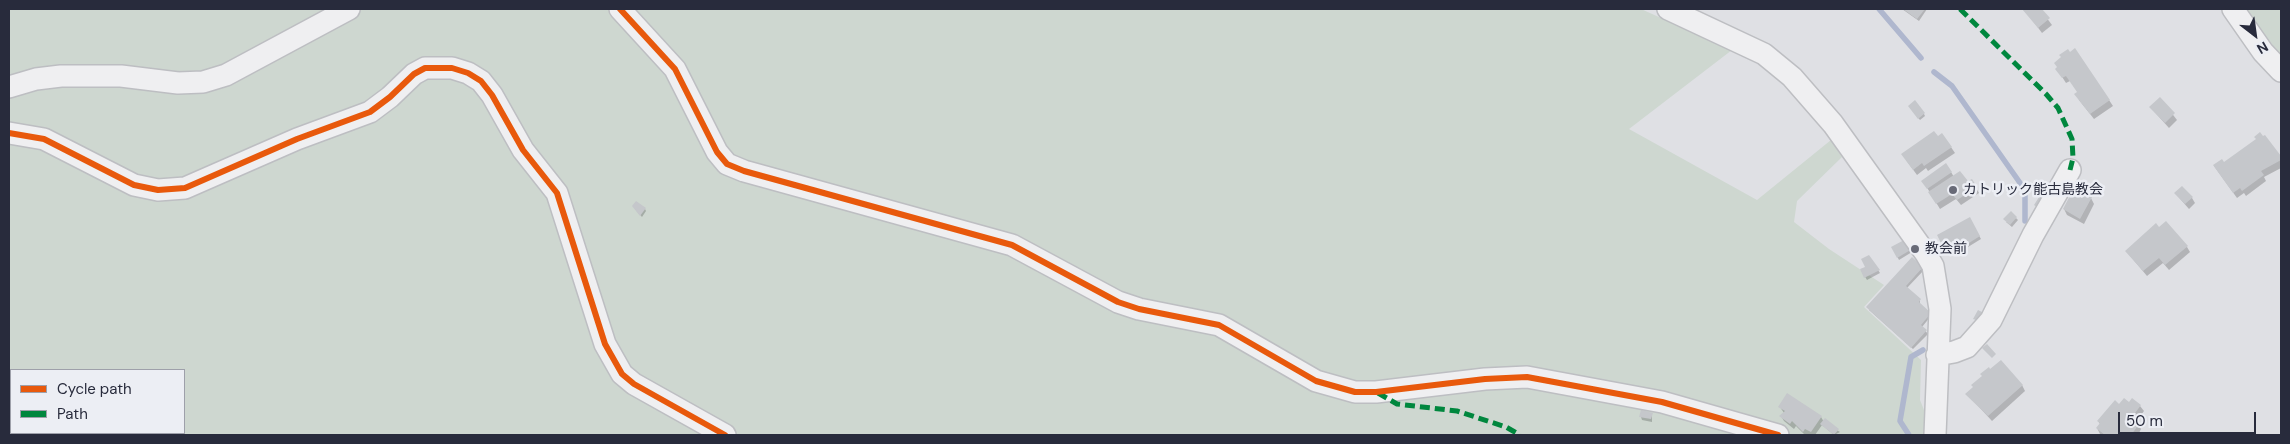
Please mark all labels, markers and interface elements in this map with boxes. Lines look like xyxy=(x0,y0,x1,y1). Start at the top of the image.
north arrow xyxy=(2230,10,2280,60)
text: N xyxy=(2254,38,2271,58)
place label: カトリック能古島教会 xyxy=(1963,182,2103,198)
marker: カトリック能古島教会 xyxy=(1947,184,1959,196)
place label: 教会前 xyxy=(1925,241,1967,257)
marker: 教会前 xyxy=(1909,243,1921,255)
legend xyxy=(10,369,185,434)
text: Cycle path xyxy=(57,379,132,399)
scale bar xyxy=(2120,402,2258,434)
text: Path xyxy=(57,404,88,424)
text: 50 m xyxy=(2126,411,2163,431)

